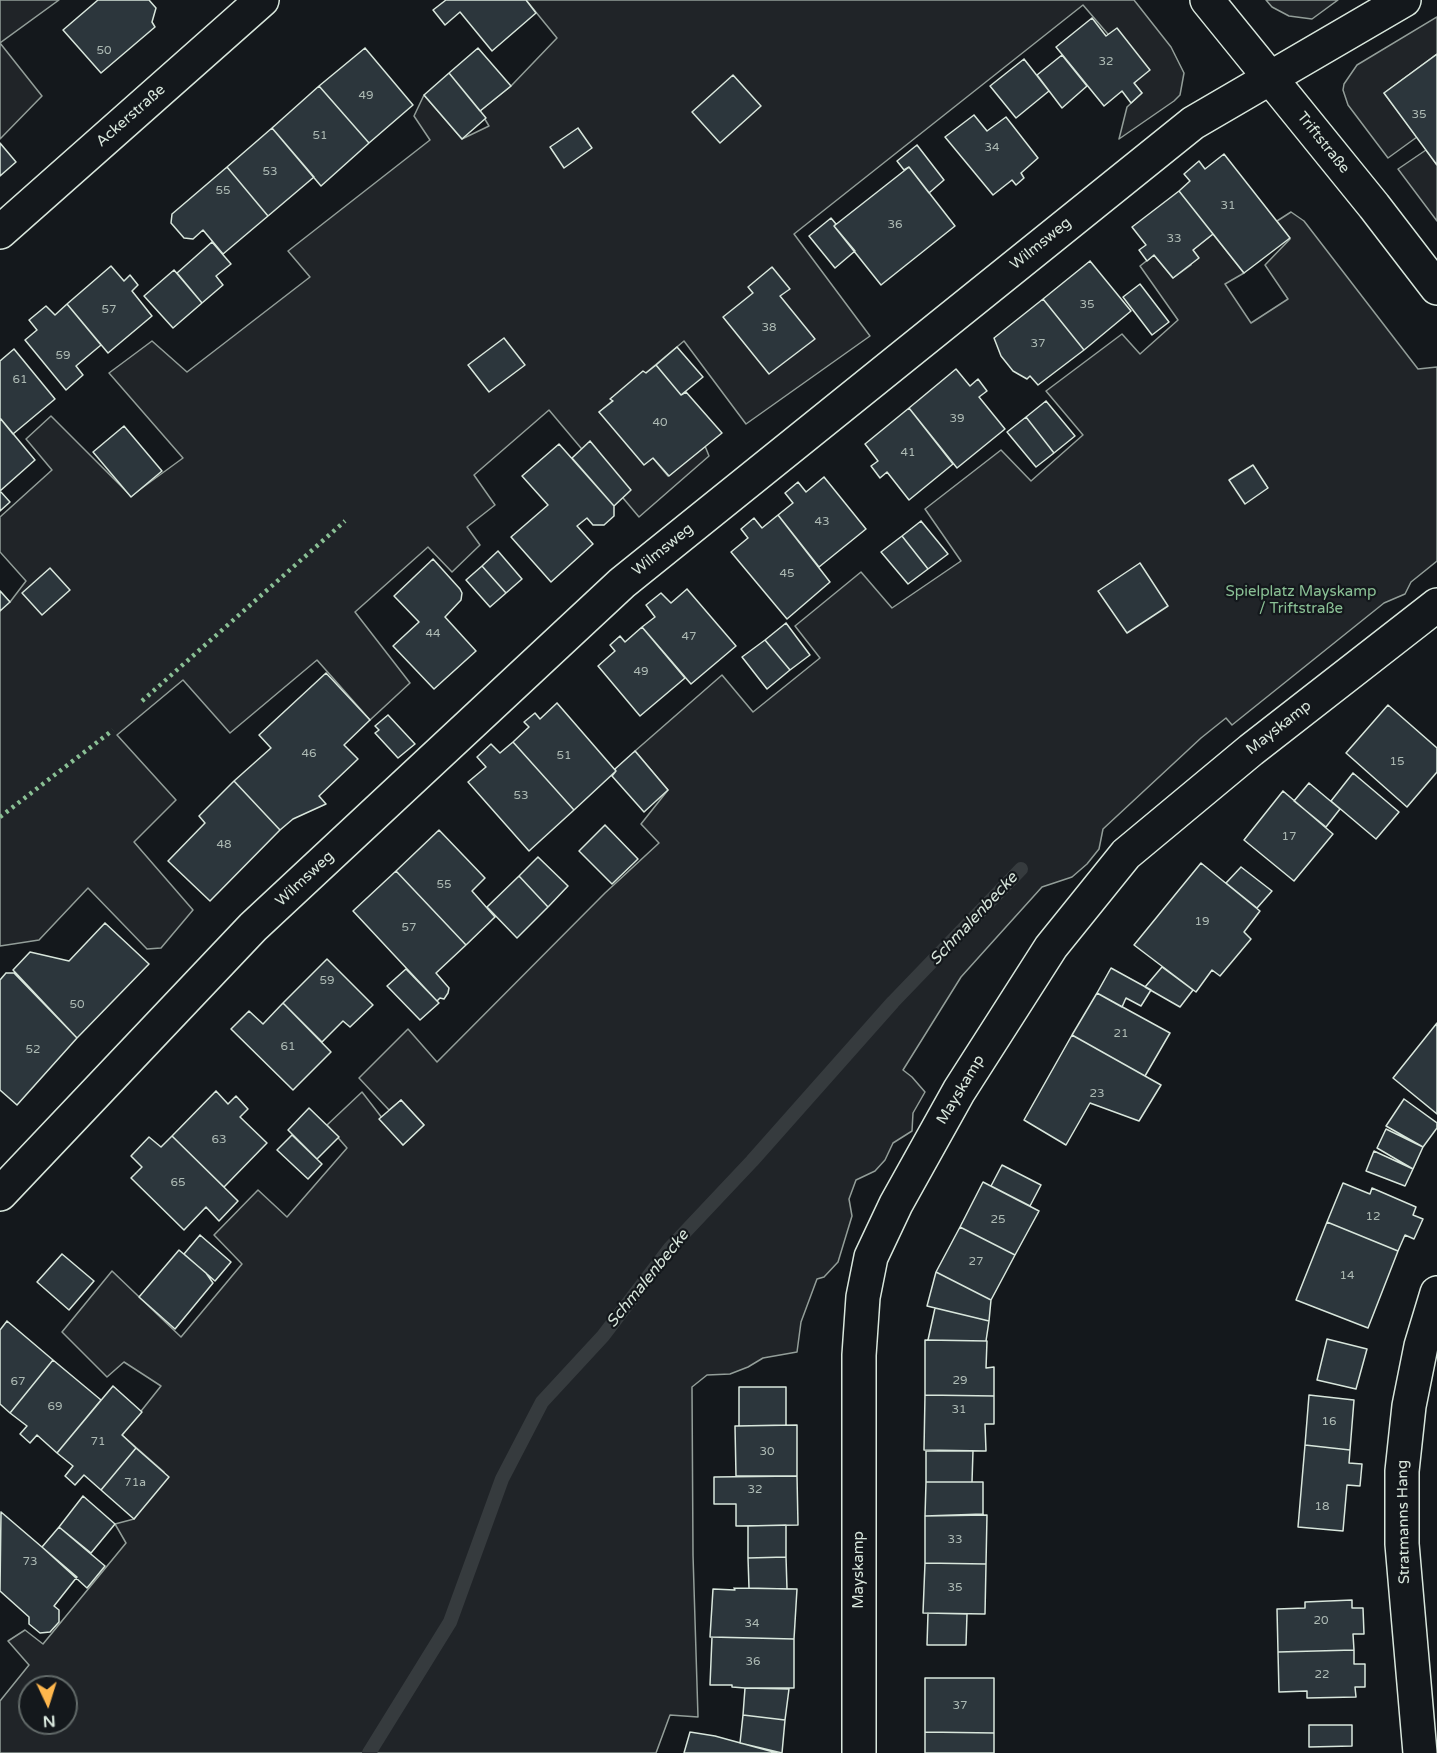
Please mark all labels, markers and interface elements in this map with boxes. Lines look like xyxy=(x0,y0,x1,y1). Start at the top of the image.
house number: 50 xyxy=(96,44,112,58)
house number: 32 xyxy=(1098,55,1114,69)
street label: Ackerstraße xyxy=(93,81,169,151)
house number: 49 xyxy=(358,89,374,103)
house number: 35 xyxy=(1411,108,1427,122)
street label: Triftstraße xyxy=(1293,109,1353,177)
house number: 51 xyxy=(312,129,328,143)
house number: 34 xyxy=(984,141,1000,155)
house number: 53 xyxy=(262,165,278,179)
house number: 55 xyxy=(215,184,231,198)
house number: 31 xyxy=(1220,199,1236,213)
street label: Wilmsweg xyxy=(1007,214,1075,274)
house number: 36 xyxy=(887,218,903,232)
house number: 33 xyxy=(1166,232,1182,246)
house number: 35 xyxy=(1079,298,1095,312)
house number: 57 xyxy=(101,303,117,317)
house number: 38 xyxy=(761,321,777,335)
house number: 37 xyxy=(1030,337,1046,351)
house number: 59 xyxy=(55,349,71,363)
house number: 61 xyxy=(12,373,28,387)
house number: 39 xyxy=(949,412,965,426)
house number: 40 xyxy=(652,416,668,430)
house number: 41 xyxy=(900,446,916,460)
house number: 43 xyxy=(814,515,830,529)
street label: Wilmsweg xyxy=(629,520,697,580)
house number: 45 xyxy=(779,567,795,581)
park label: Spielplatz Mayskamp / Triftstraße xyxy=(1226,583,1376,618)
house number: 44 xyxy=(425,627,441,641)
house number: 47 xyxy=(681,630,697,644)
house number: 49 xyxy=(633,665,649,679)
street label: Mayskamp xyxy=(1243,697,1315,759)
house number: 46 xyxy=(301,747,317,761)
house number: 51 xyxy=(556,749,572,763)
house number: 15 xyxy=(1389,755,1405,769)
house number: 53 xyxy=(513,789,529,803)
house number: 17 xyxy=(1281,830,1297,844)
house number: 48 xyxy=(216,838,232,852)
street label: Wilmsweg xyxy=(272,847,338,911)
water label: Schmalenbecke xyxy=(926,869,1022,969)
house number: 55 xyxy=(436,878,452,892)
house number: 19 xyxy=(1194,915,1210,929)
house number: 57 xyxy=(401,921,417,935)
house number: 59 xyxy=(319,974,335,988)
house number: 50 xyxy=(69,998,85,1012)
house number: 21 xyxy=(1113,1027,1129,1041)
house number: 61 xyxy=(280,1040,296,1054)
house number: 52 xyxy=(25,1043,41,1057)
street label: Mayskamp xyxy=(933,1052,989,1128)
house number: 23 xyxy=(1089,1087,1105,1101)
house number: 63 xyxy=(211,1133,227,1147)
house number: 65 xyxy=(170,1176,186,1190)
house number: 12 xyxy=(1365,1210,1381,1224)
house number: 25 xyxy=(990,1213,1006,1227)
water label: Schmalenbecke xyxy=(603,1226,693,1332)
house number: 27 xyxy=(968,1255,984,1269)
house number: 14 xyxy=(1339,1269,1355,1283)
house number: 29 xyxy=(952,1374,968,1388)
house number: 67 xyxy=(10,1375,26,1389)
house number: 69 xyxy=(47,1400,63,1414)
house number: 31 xyxy=(951,1403,967,1417)
house number: 16 xyxy=(1321,1415,1337,1429)
house number: 71 xyxy=(90,1435,106,1449)
house number: 30 xyxy=(759,1445,775,1459)
street label: Stratmanns Hang xyxy=(1394,1460,1414,1584)
house number: 71a xyxy=(124,1476,146,1490)
house number: 32 xyxy=(747,1483,763,1497)
house number: 18 xyxy=(1314,1500,1330,1514)
street label: Mayskamp xyxy=(850,1531,868,1609)
house number: 33 xyxy=(947,1533,963,1547)
house number: 73 xyxy=(22,1555,38,1569)
house number: 35 xyxy=(947,1581,963,1595)
house number: 20 xyxy=(1313,1614,1329,1628)
house number: 34 xyxy=(744,1617,760,1631)
house number: 36 xyxy=(745,1655,761,1669)
house number: 22 xyxy=(1314,1668,1330,1682)
north arrow xyxy=(18,1675,78,1735)
house number: 37 xyxy=(952,1699,968,1713)
text: N xyxy=(42,1711,56,1731)

